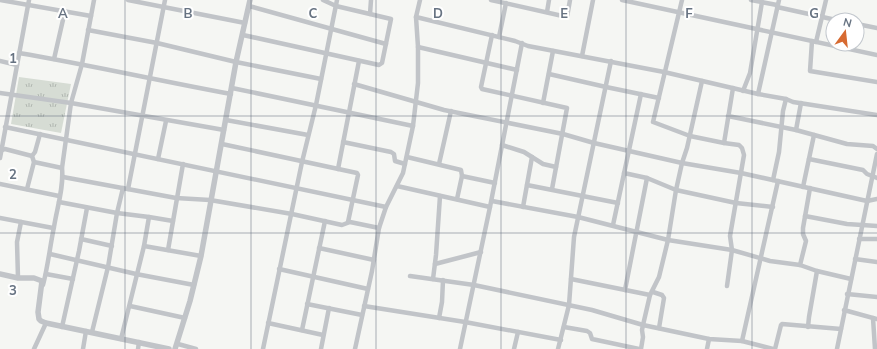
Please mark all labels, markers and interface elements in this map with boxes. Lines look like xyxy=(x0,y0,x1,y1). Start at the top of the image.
text: A xyxy=(58,5,68,21)
text: B xyxy=(184,5,193,21)
text: C xyxy=(309,5,318,21)
text: D xyxy=(433,5,443,21)
text: E xyxy=(560,5,568,21)
text: F xyxy=(685,5,693,21)
text: G xyxy=(809,5,819,21)
north arrow xyxy=(825,12,865,52)
text: N xyxy=(842,15,853,30)
text: 1 xyxy=(9,50,17,66)
text: 2 xyxy=(9,166,17,182)
text: 3 xyxy=(9,282,17,298)

